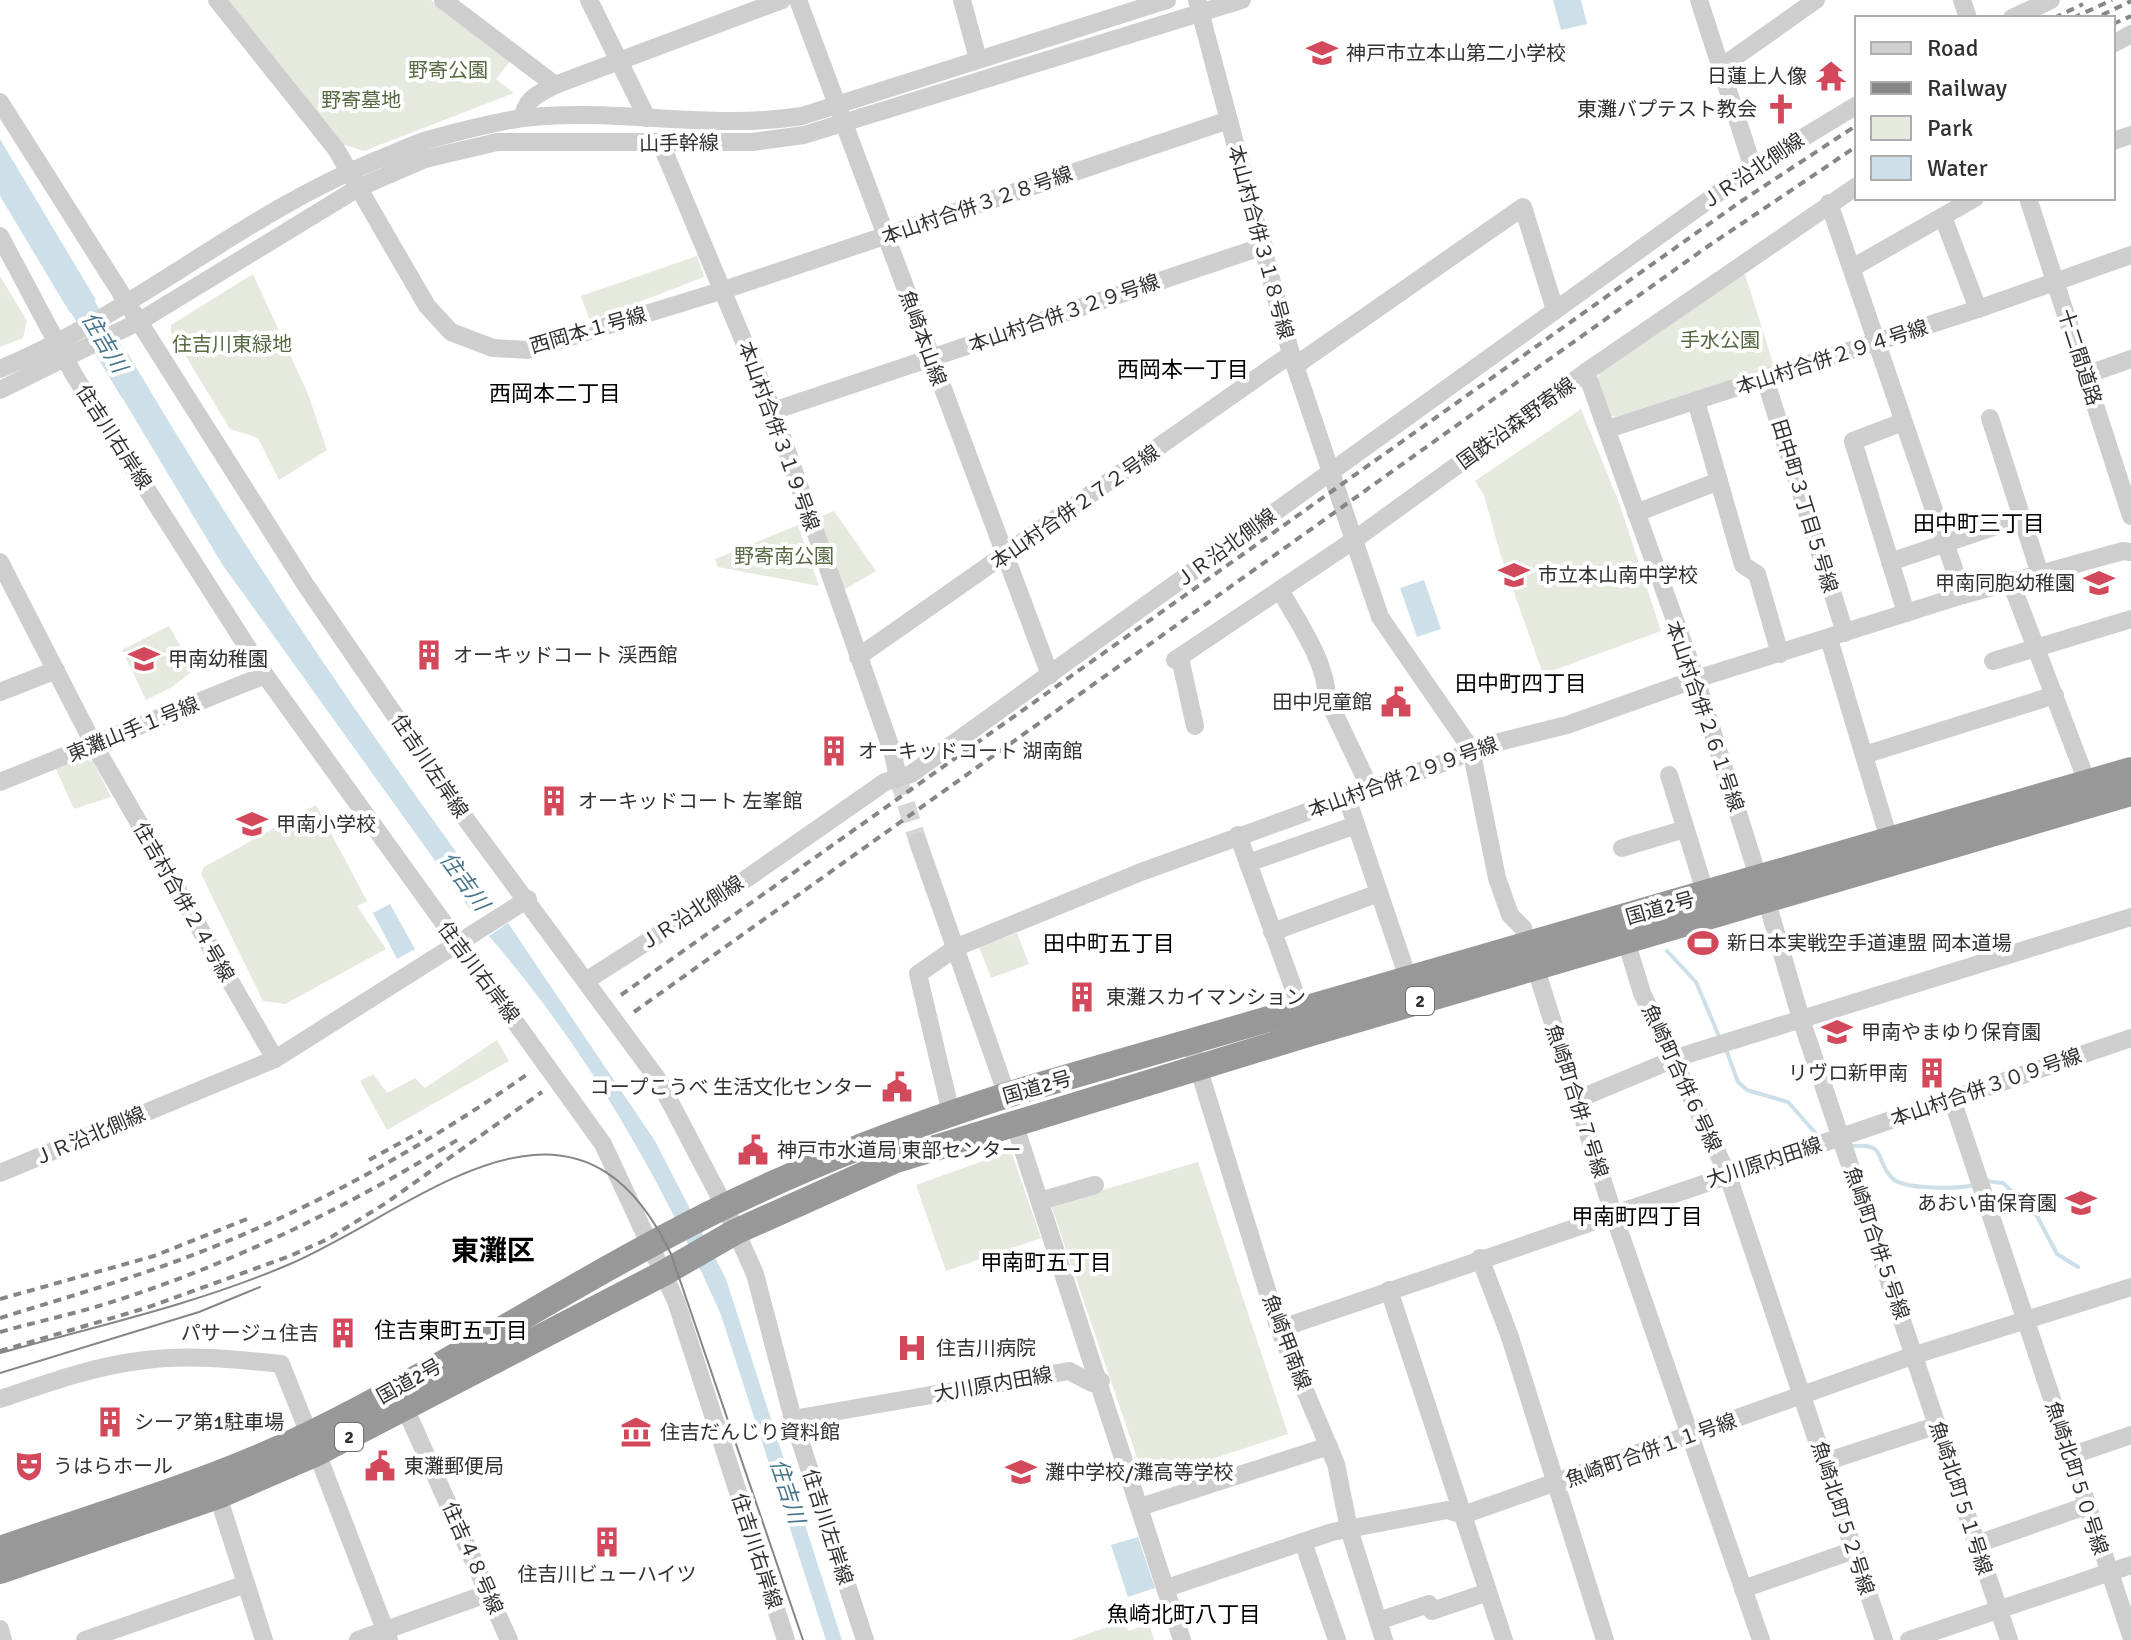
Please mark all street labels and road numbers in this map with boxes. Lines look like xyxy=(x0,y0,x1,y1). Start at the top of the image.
street label: ＪＲ沿北側線 xyxy=(1696,127,1809,215)
street label: 山手幹線 xyxy=(639,130,719,157)
street label: 本山村合併３１８号線 xyxy=(1223,142,1298,342)
street label: 本山村合併３２８号線 xyxy=(879,161,1076,250)
street label: 本山村合併３２９号線 xyxy=(966,269,1163,358)
street label: 魚崎本山線 xyxy=(894,287,951,389)
street label: 西岡本１号線 xyxy=(527,302,649,359)
street label: 十二間道路 xyxy=(2052,306,2107,409)
street label: 本山村合併２９４号線 xyxy=(1733,315,1931,400)
street label: 本山村合併３１９号線 xyxy=(733,338,824,534)
street label: 国鉄沿森野寄線 xyxy=(1452,372,1580,475)
street label: 住吉川右岸線 xyxy=(70,380,157,494)
street label: 田中町３丁目５号線 xyxy=(1766,416,1843,596)
street label: 本山村合併２７２号線 xyxy=(986,440,1164,575)
street label: ＪＲ沿北側線 xyxy=(1169,503,1281,594)
street label: 本山村合併２６１号線 xyxy=(1660,618,1749,815)
street label: 東灘山手１号線 xyxy=(64,692,203,767)
street label: 住吉川左岸線 xyxy=(386,710,474,823)
street label: 本山村合併２９９号線 xyxy=(1305,732,1501,823)
street label: 住吉村合併２４号線 xyxy=(128,818,239,986)
street label: ＪＲ沿北側線 xyxy=(634,870,748,957)
street label: 国道2号 xyxy=(1623,887,1698,930)
street label: 住吉川右岸線 xyxy=(433,917,525,1028)
road number: 2 xyxy=(1406,987,1434,1015)
street label: 魚崎町合併６号線 xyxy=(1636,1000,1727,1156)
street label: 魚崎町合併７号線 xyxy=(1540,1021,1613,1181)
street label: 本山村合併３０９号線 xyxy=(1888,1043,2085,1132)
street label: 国道2号 xyxy=(1000,1066,1075,1109)
street label: ＪＲ沿北側線 xyxy=(29,1102,149,1171)
street label: 大川原内田線 xyxy=(1703,1132,1825,1193)
street label: 魚崎町合併５号線 xyxy=(1839,1163,1914,1323)
street label: 魚崎甲南線 xyxy=(1257,1291,1316,1393)
street label: 国道2号 xyxy=(372,1353,446,1410)
street label: 大川原内田線 xyxy=(932,1362,1054,1407)
street label: 魚崎北町５０号線 xyxy=(2040,1398,2113,1558)
street label: 魚崎町合併１１号線 xyxy=(1562,1408,1740,1493)
street label: 魚崎北町５１号線 xyxy=(1924,1418,1997,1578)
road number: 2 xyxy=(335,1423,363,1451)
street label: 魚崎北町５２号線 xyxy=(1806,1438,1879,1598)
street label: 住吉川左岸線 xyxy=(797,1466,858,1588)
street label: 住吉川右岸線 xyxy=(726,1490,787,1612)
street label: 住吉４８号線 xyxy=(437,1498,508,1618)

